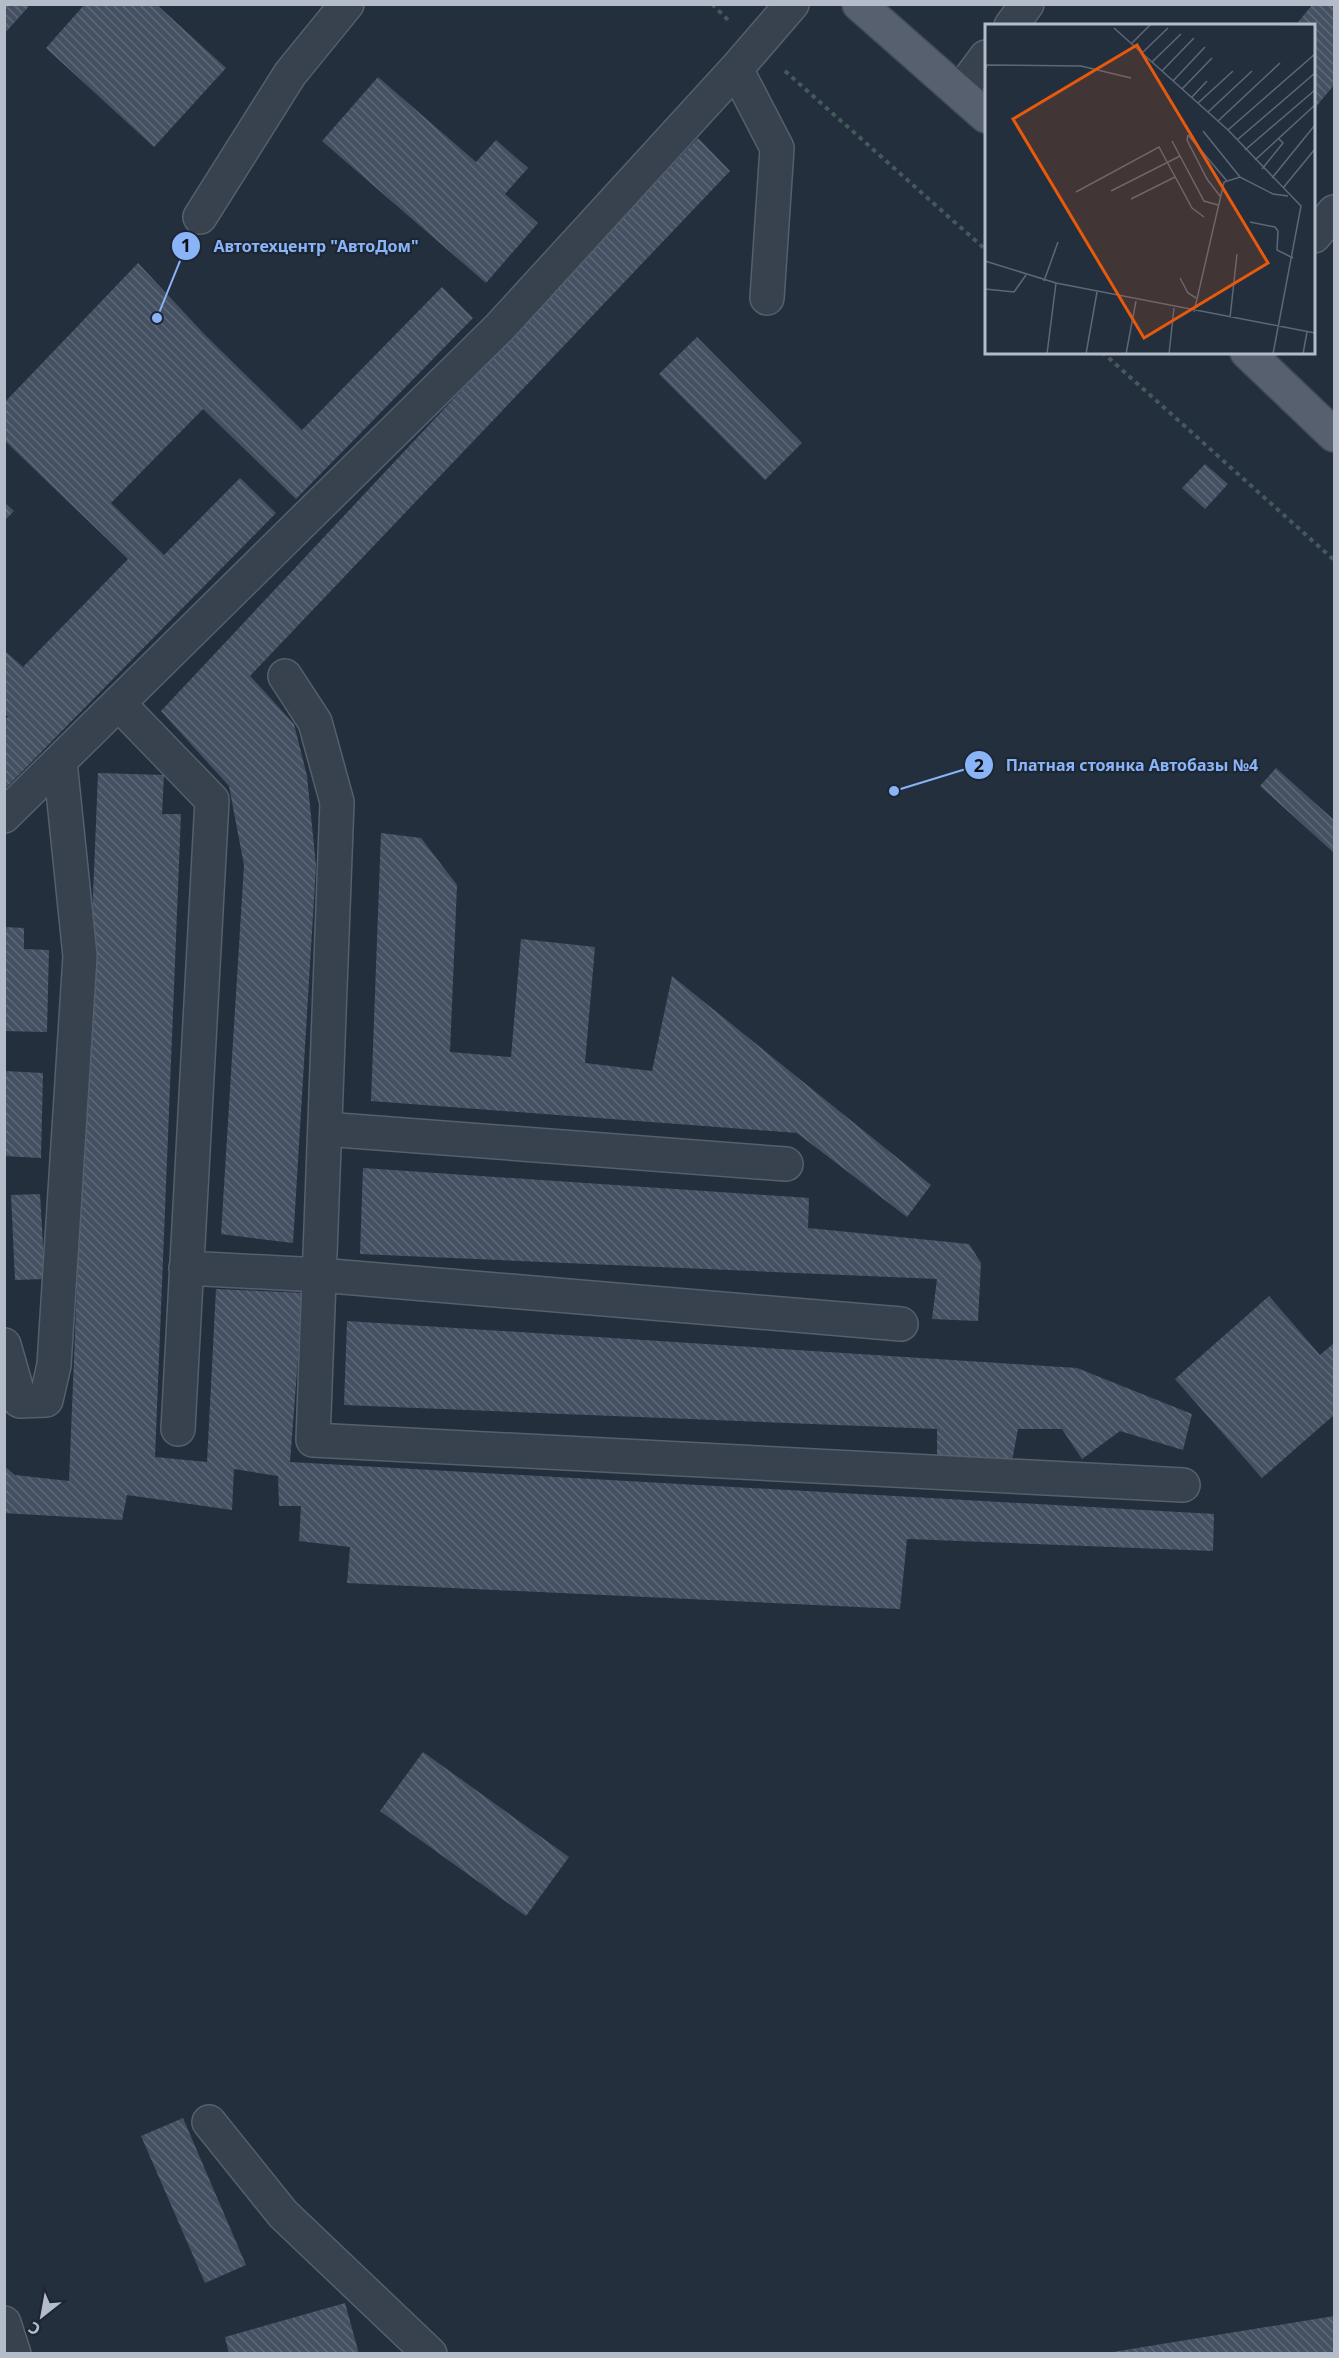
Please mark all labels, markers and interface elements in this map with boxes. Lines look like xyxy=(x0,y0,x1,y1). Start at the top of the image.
inset map xyxy=(985,24,1315,354)
callout: Автотехцентр "АвтоДом" xyxy=(171,229,430,263)
text: 1 xyxy=(181,233,191,257)
text: Автотехцентр "АвтоДом" xyxy=(213,235,419,257)
callout: Платная стоянка Автобазы №4 xyxy=(964,748,1270,782)
text: 2 xyxy=(974,753,984,777)
text: Платная стоянка Автобазы №4 xyxy=(1006,754,1258,776)
north arrow xyxy=(12,2286,72,2346)
text: С xyxy=(24,2317,44,2341)

